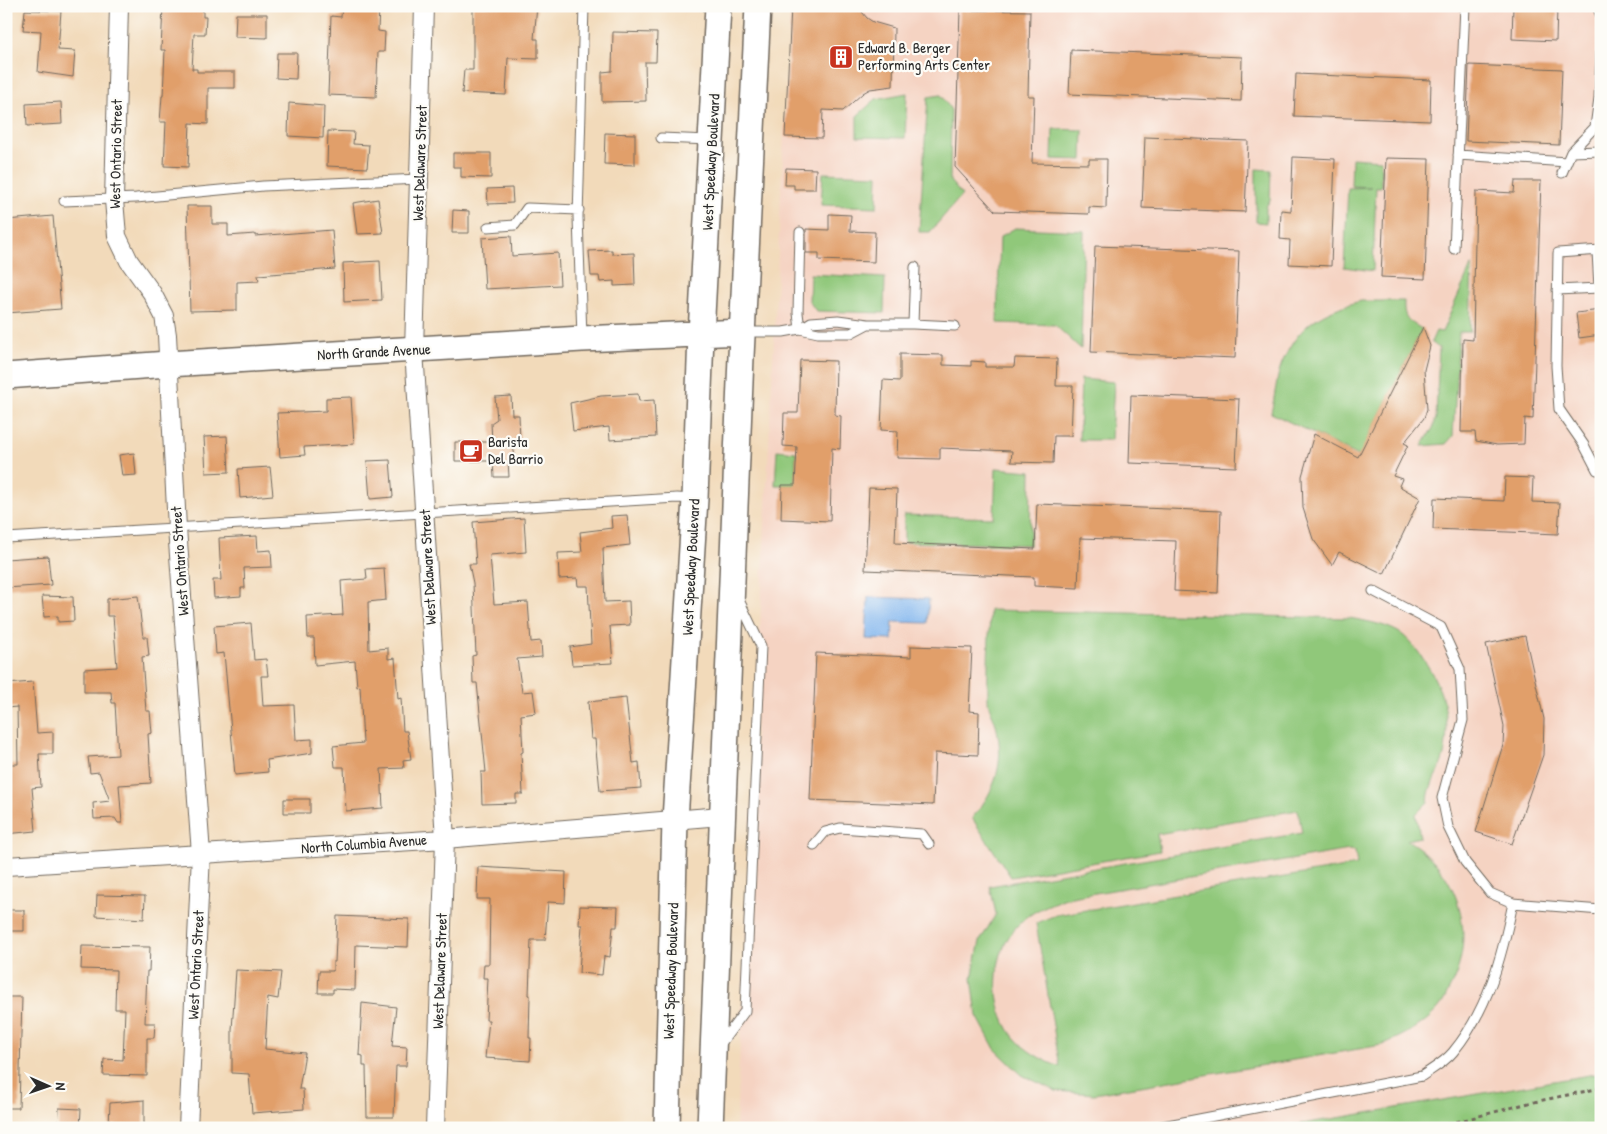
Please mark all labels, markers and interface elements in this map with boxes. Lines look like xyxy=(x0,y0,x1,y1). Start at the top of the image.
place label: Edward B. Berger Performing Arts Center xyxy=(858,37,990,75)
building icon: Edward B. Berger Performing Arts Center xyxy=(828,44,854,70)
street label: West Speedway Boulevard xyxy=(696,93,725,231)
street label: West Ontario Street xyxy=(104,98,127,209)
street label: West Delaware Street xyxy=(407,104,432,221)
street label: North Grande Avenue xyxy=(317,338,431,365)
place label: Barista Del Barrio xyxy=(488,431,543,469)
cafe icon: Barista Del Barrio xyxy=(458,438,484,464)
street label: West Speedway Boulevard xyxy=(676,498,705,636)
street label: West Ontario Street xyxy=(165,505,194,616)
street label: West Delaware Street xyxy=(414,508,441,625)
street label: North Columbia Avenue xyxy=(300,829,428,858)
street label: West Speedway Boulevard xyxy=(658,902,683,1040)
street label: West Ontario Street xyxy=(182,909,209,1020)
street label: West Delaware Street xyxy=(427,912,452,1029)
north arrow xyxy=(22,1062,72,1112)
text: N xyxy=(52,1082,71,1091)

